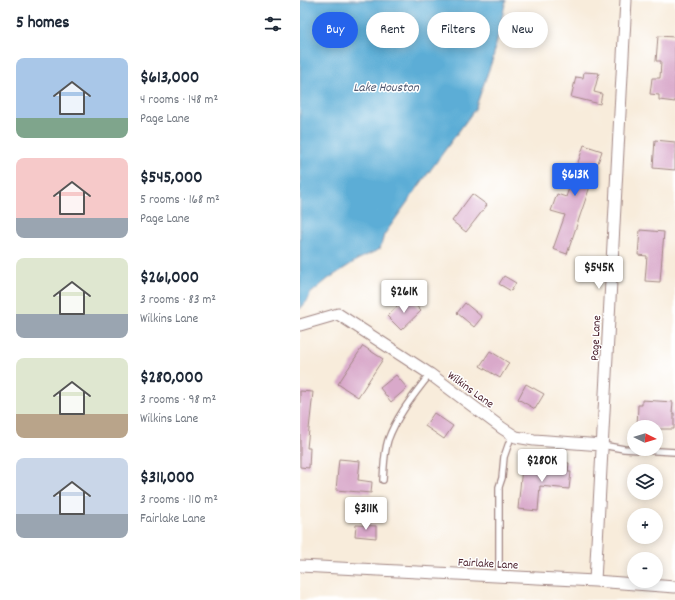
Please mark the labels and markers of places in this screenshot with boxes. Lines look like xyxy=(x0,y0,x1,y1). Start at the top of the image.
pin: $613K xyxy=(547,163,603,197)
pin: $545K xyxy=(571,256,627,290)
pin: $261K xyxy=(376,280,432,314)
pin: $280K xyxy=(514,449,570,483)
pin: $311K xyxy=(338,497,394,531)

